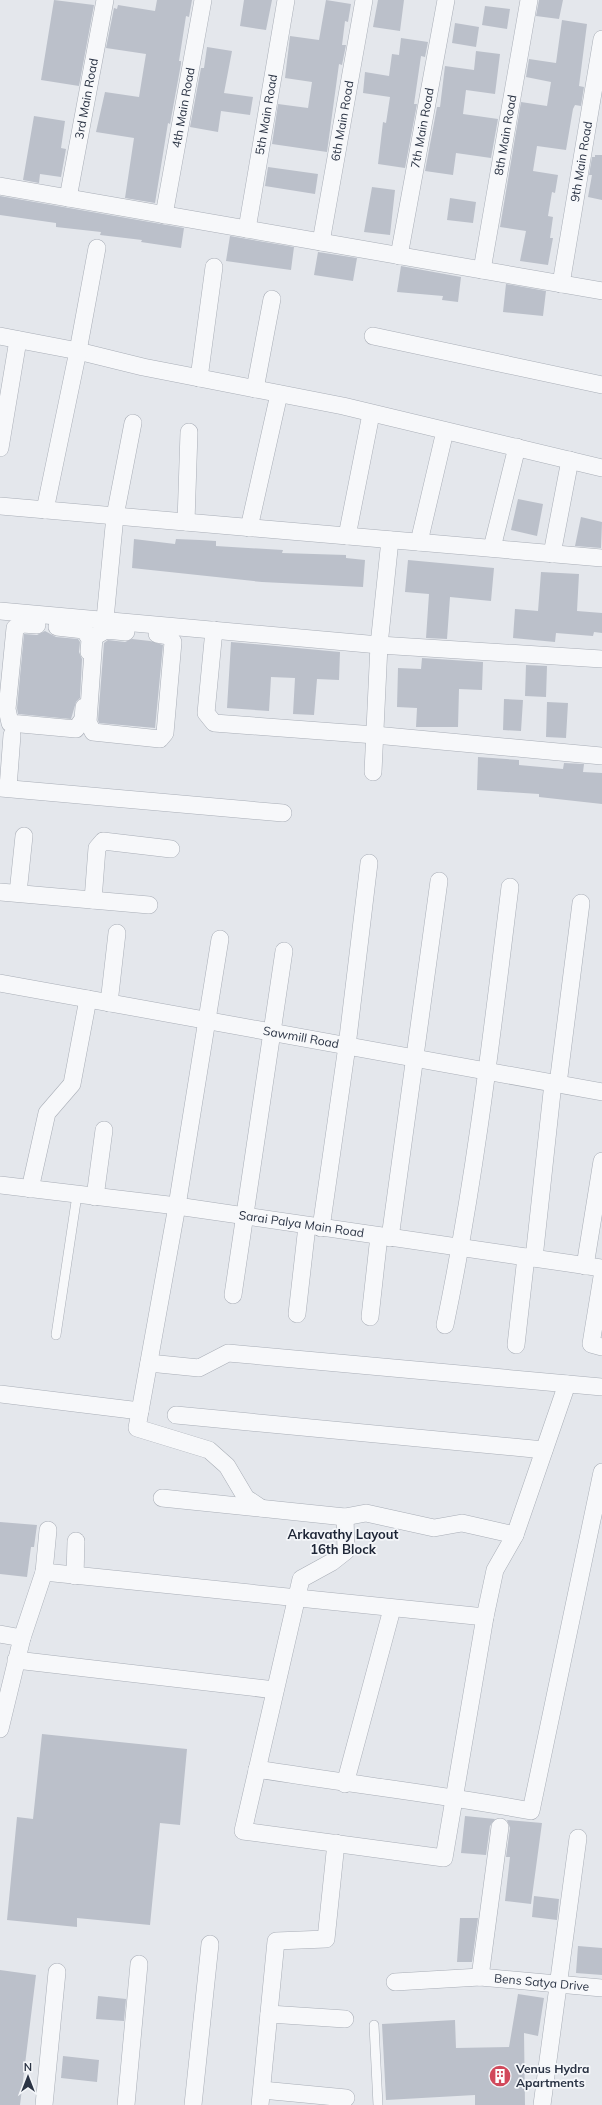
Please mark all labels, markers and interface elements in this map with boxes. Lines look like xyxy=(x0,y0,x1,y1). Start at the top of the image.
street label: 3rd Main Road xyxy=(71,57,101,140)
street label: 4th Main Road xyxy=(168,66,198,149)
street label: 5th Main Road xyxy=(252,73,280,156)
street label: 6th Main Road xyxy=(328,79,357,162)
street label: 7th Main Road xyxy=(407,87,437,170)
street label: 8th Main Road xyxy=(491,93,519,176)
street label: 9th Main Road xyxy=(567,120,595,203)
street label: Sawmill Road xyxy=(262,1023,340,1051)
street label: Sarai Palya Main Road xyxy=(238,1207,365,1240)
district label: Arkavathy Layout 16th Block xyxy=(288,1526,398,1557)
street label: Bens Satya Drive xyxy=(493,1970,590,1994)
north arrow xyxy=(8,2057,48,2097)
text: N xyxy=(24,2060,32,2074)
place label: Venus Hydra Apartments xyxy=(515,2061,589,2090)
building icon: Venus Hydra Apartments xyxy=(487,2063,513,2089)

